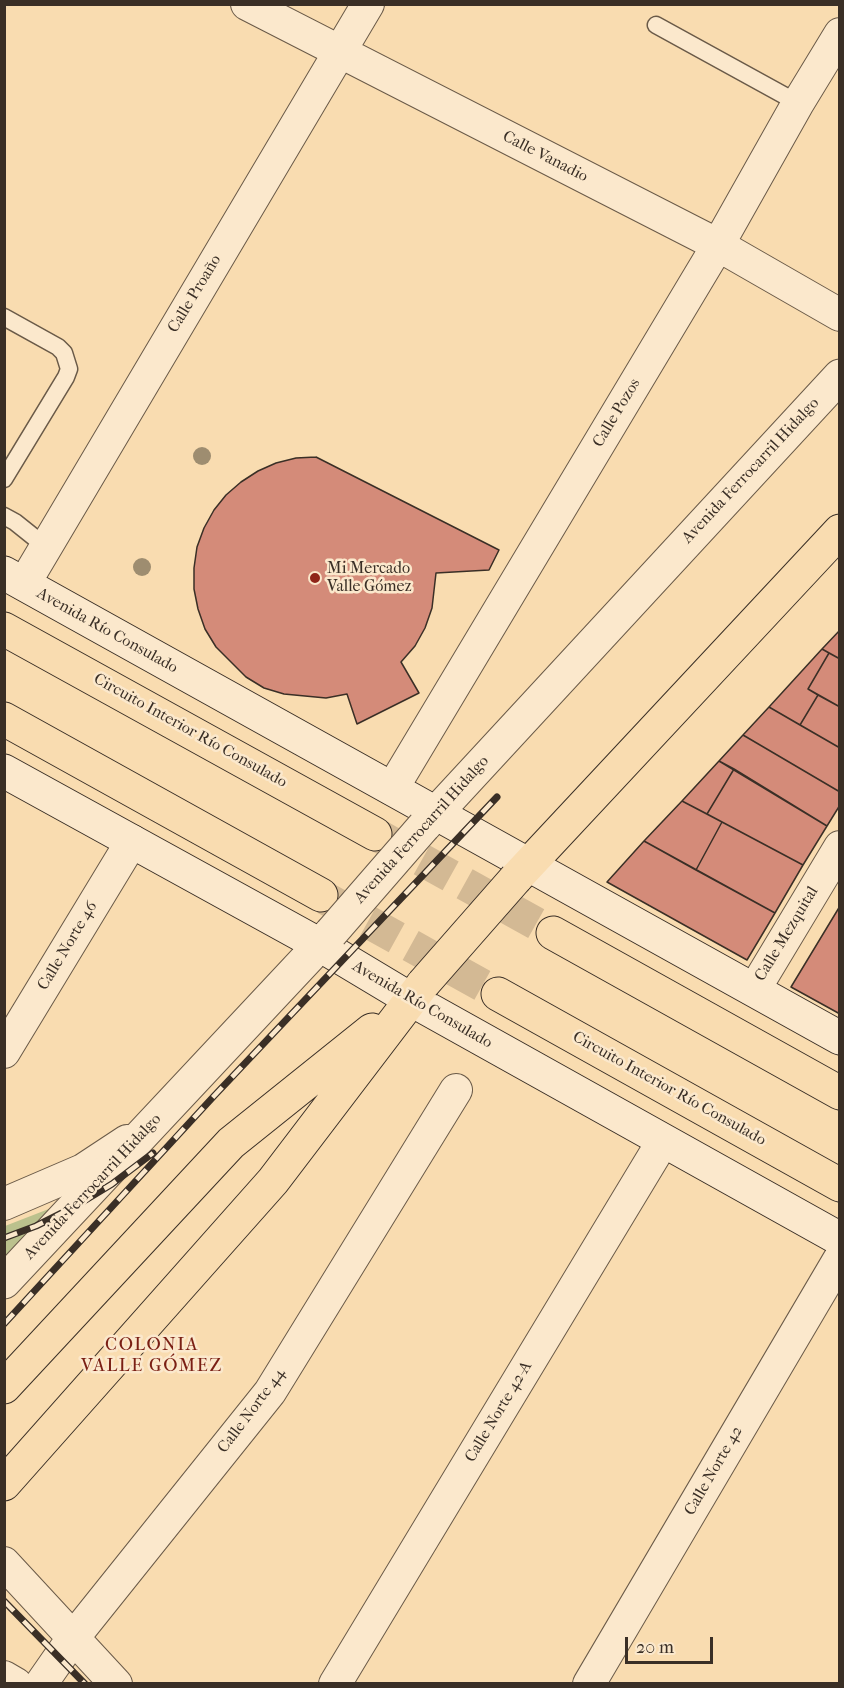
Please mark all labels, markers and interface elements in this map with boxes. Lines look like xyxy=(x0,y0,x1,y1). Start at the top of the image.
street label: Calle Vanadio xyxy=(499,127,591,187)
street label: Calle Proaño xyxy=(164,252,226,336)
street label: Calle Pozos xyxy=(589,375,645,451)
street label: Avenida Ferrocarril Hidalgo xyxy=(678,394,824,548)
place label: Mi Mercado Valle Gómez xyxy=(327,559,411,597)
marker: Mi Mercado Valle Gómez xyxy=(308,571,322,585)
street label: Avenida Río Consulado xyxy=(33,584,181,678)
street label: Circuito Interior Río Consulado xyxy=(90,670,290,792)
street label: Avenida Ferrocarril Hidalgo xyxy=(351,752,493,908)
street label: Calle Mezquital xyxy=(751,883,823,985)
street label: Calle Norte 46 xyxy=(34,898,102,994)
street label: Avenida Río Consulado xyxy=(349,957,495,1053)
street label: Circuito Interior Río Consulado xyxy=(569,1028,769,1150)
street label: Avenida Ferrocarril Hidalgo xyxy=(20,1110,166,1264)
district label: COLONIA VALLE GÓMEZ xyxy=(81,1335,223,1378)
street label: Calle Norte 42-A xyxy=(461,1358,537,1466)
street label: Calle Norte 44 xyxy=(214,1365,290,1457)
street label: Calle Norte 42 xyxy=(681,1423,747,1519)
scale bar xyxy=(628,1625,716,1663)
text: 20 m xyxy=(636,1637,674,1658)

